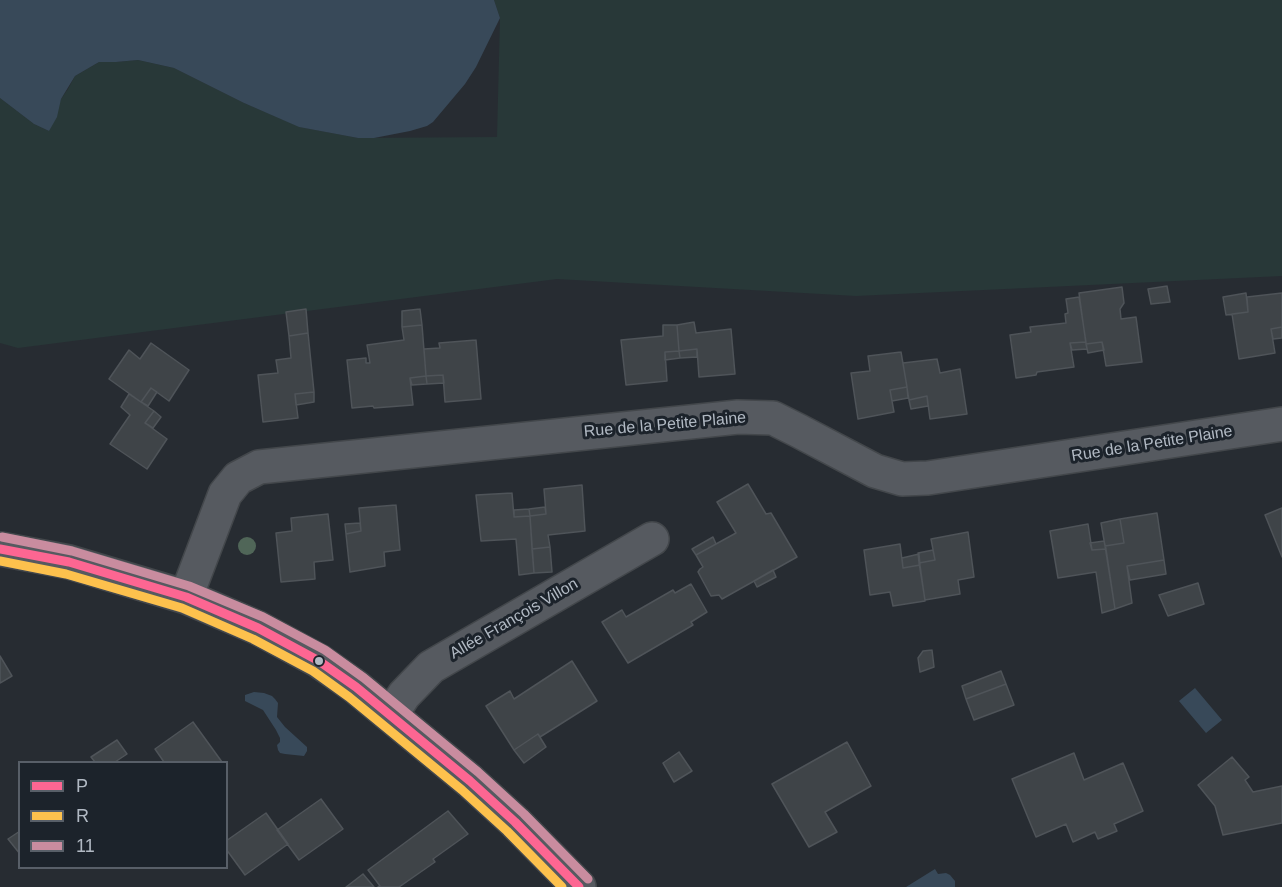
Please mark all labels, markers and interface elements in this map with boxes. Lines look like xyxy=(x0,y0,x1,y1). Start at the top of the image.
street label: Rue de la Petite Plaine xyxy=(583,408,747,442)
street label: Rue de la Petite Plaine xyxy=(1070,422,1234,466)
street label: Allée François Villon xyxy=(447,575,581,663)
unlabelled marker xyxy=(313,655,325,667)
legend xyxy=(18,761,228,869)
text: P xyxy=(76,776,88,796)
text: R xyxy=(76,806,89,826)
text: 11 xyxy=(76,836,95,856)

